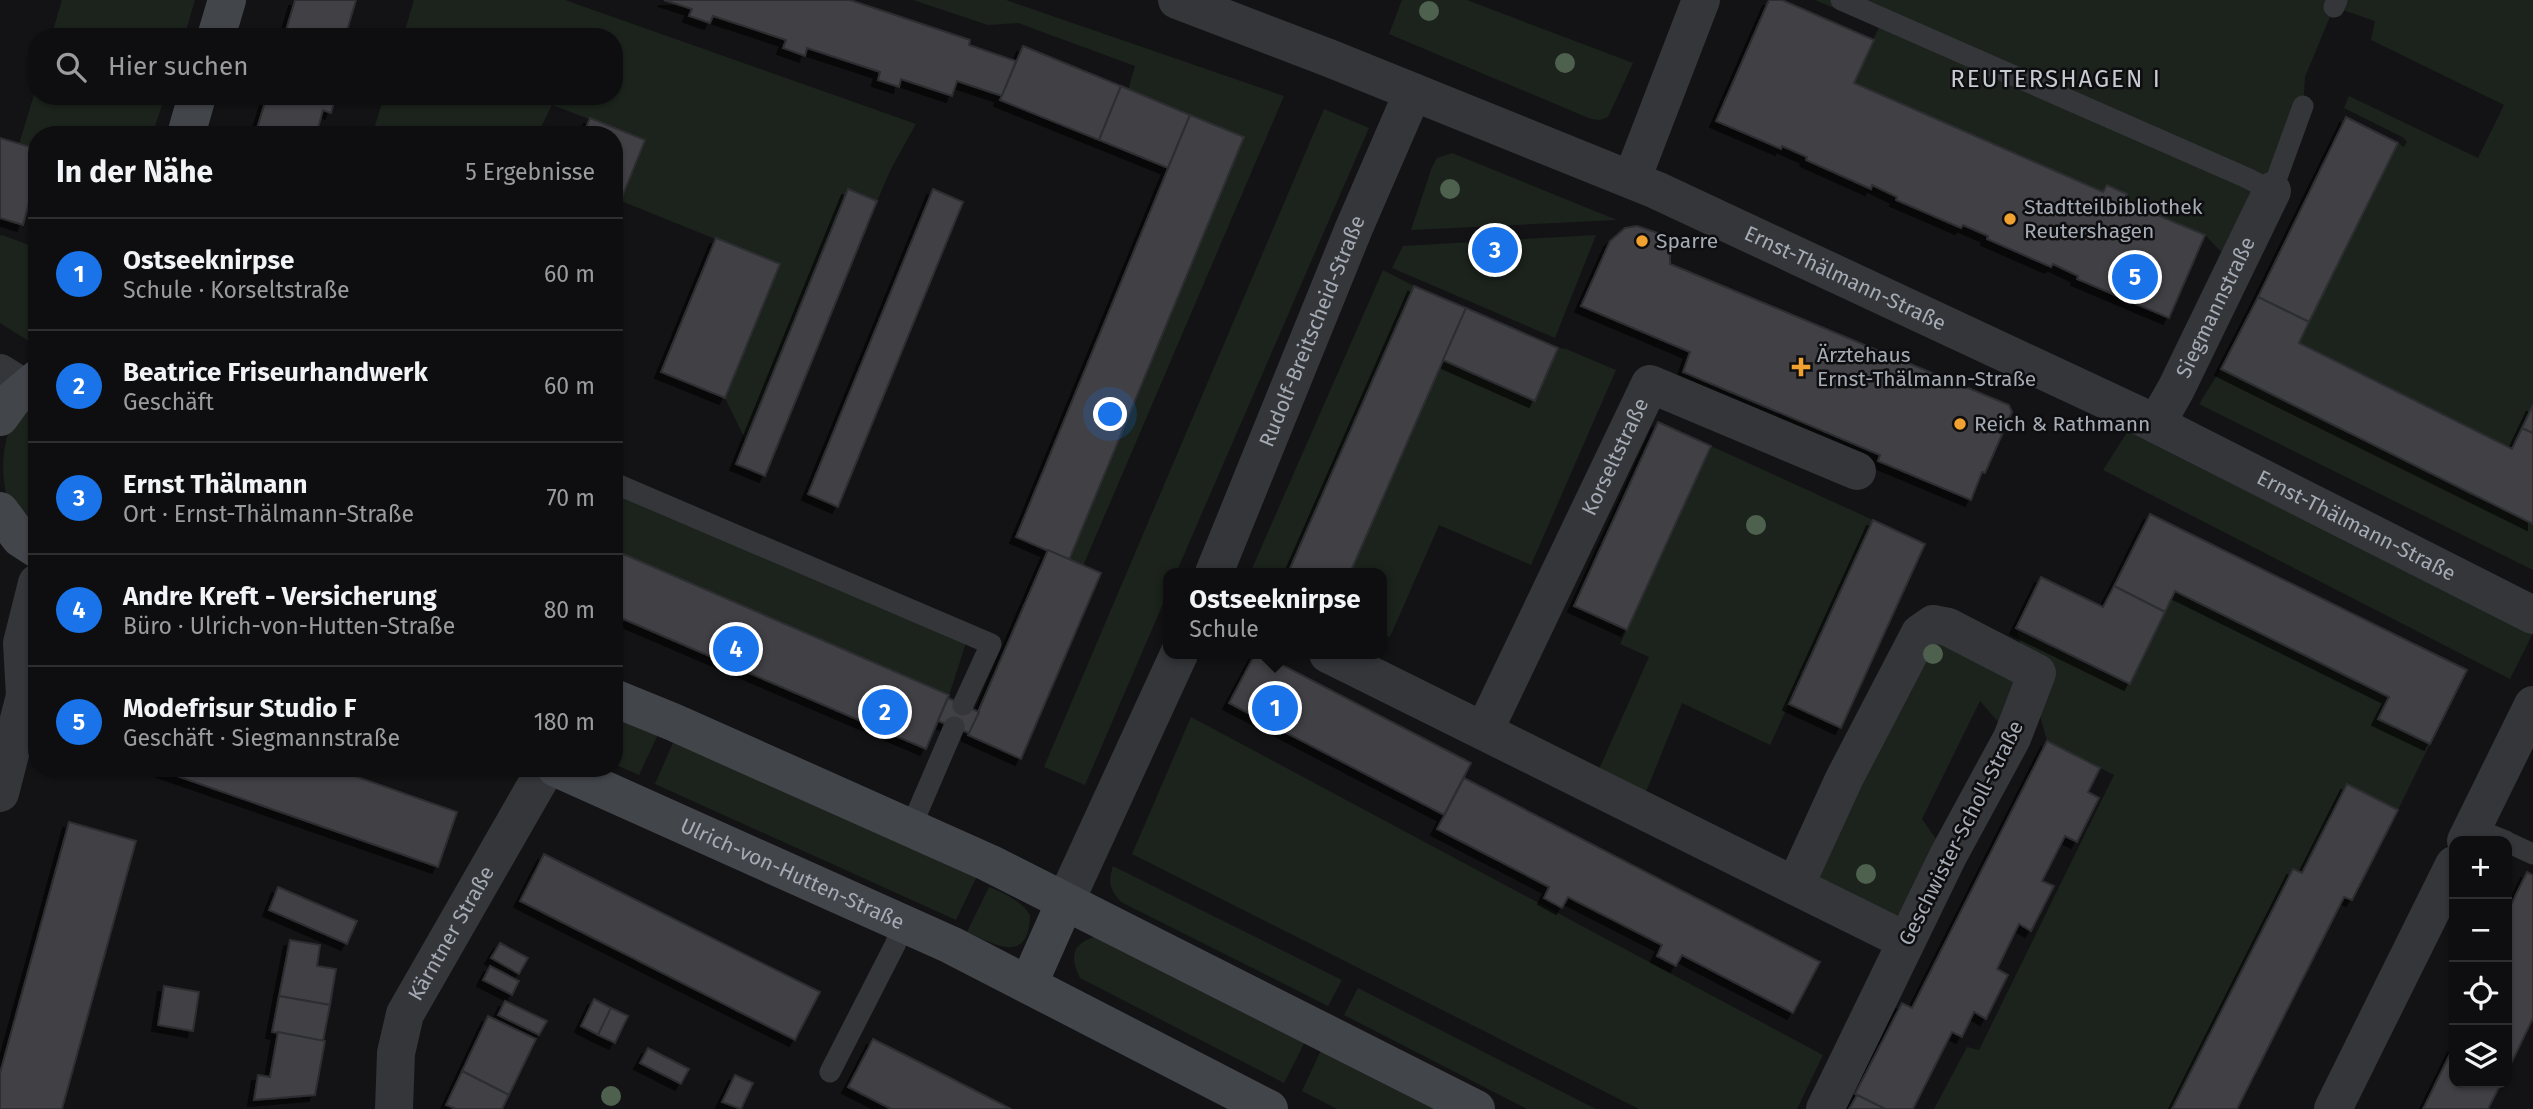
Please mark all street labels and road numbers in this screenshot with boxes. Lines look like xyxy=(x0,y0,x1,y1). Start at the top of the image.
street label: Rudolf-Breitscheid-Straße xyxy=(1254,211,1371,451)
street label: Ernst-Thälmann-Straße xyxy=(1740,220,1950,336)
street label: Siegmannstraße xyxy=(2170,232,2261,382)
street label: Korseltstraße xyxy=(1576,394,1654,520)
street label: Ernst-Thälmann-Straße xyxy=(2253,464,2460,587)
street label: Geschwister-Scholl-Straße xyxy=(1893,716,2029,950)
street label: Ulrich-von-Hutten-Straße xyxy=(676,812,908,935)
street label: Kärntner Straße xyxy=(402,861,500,1005)

